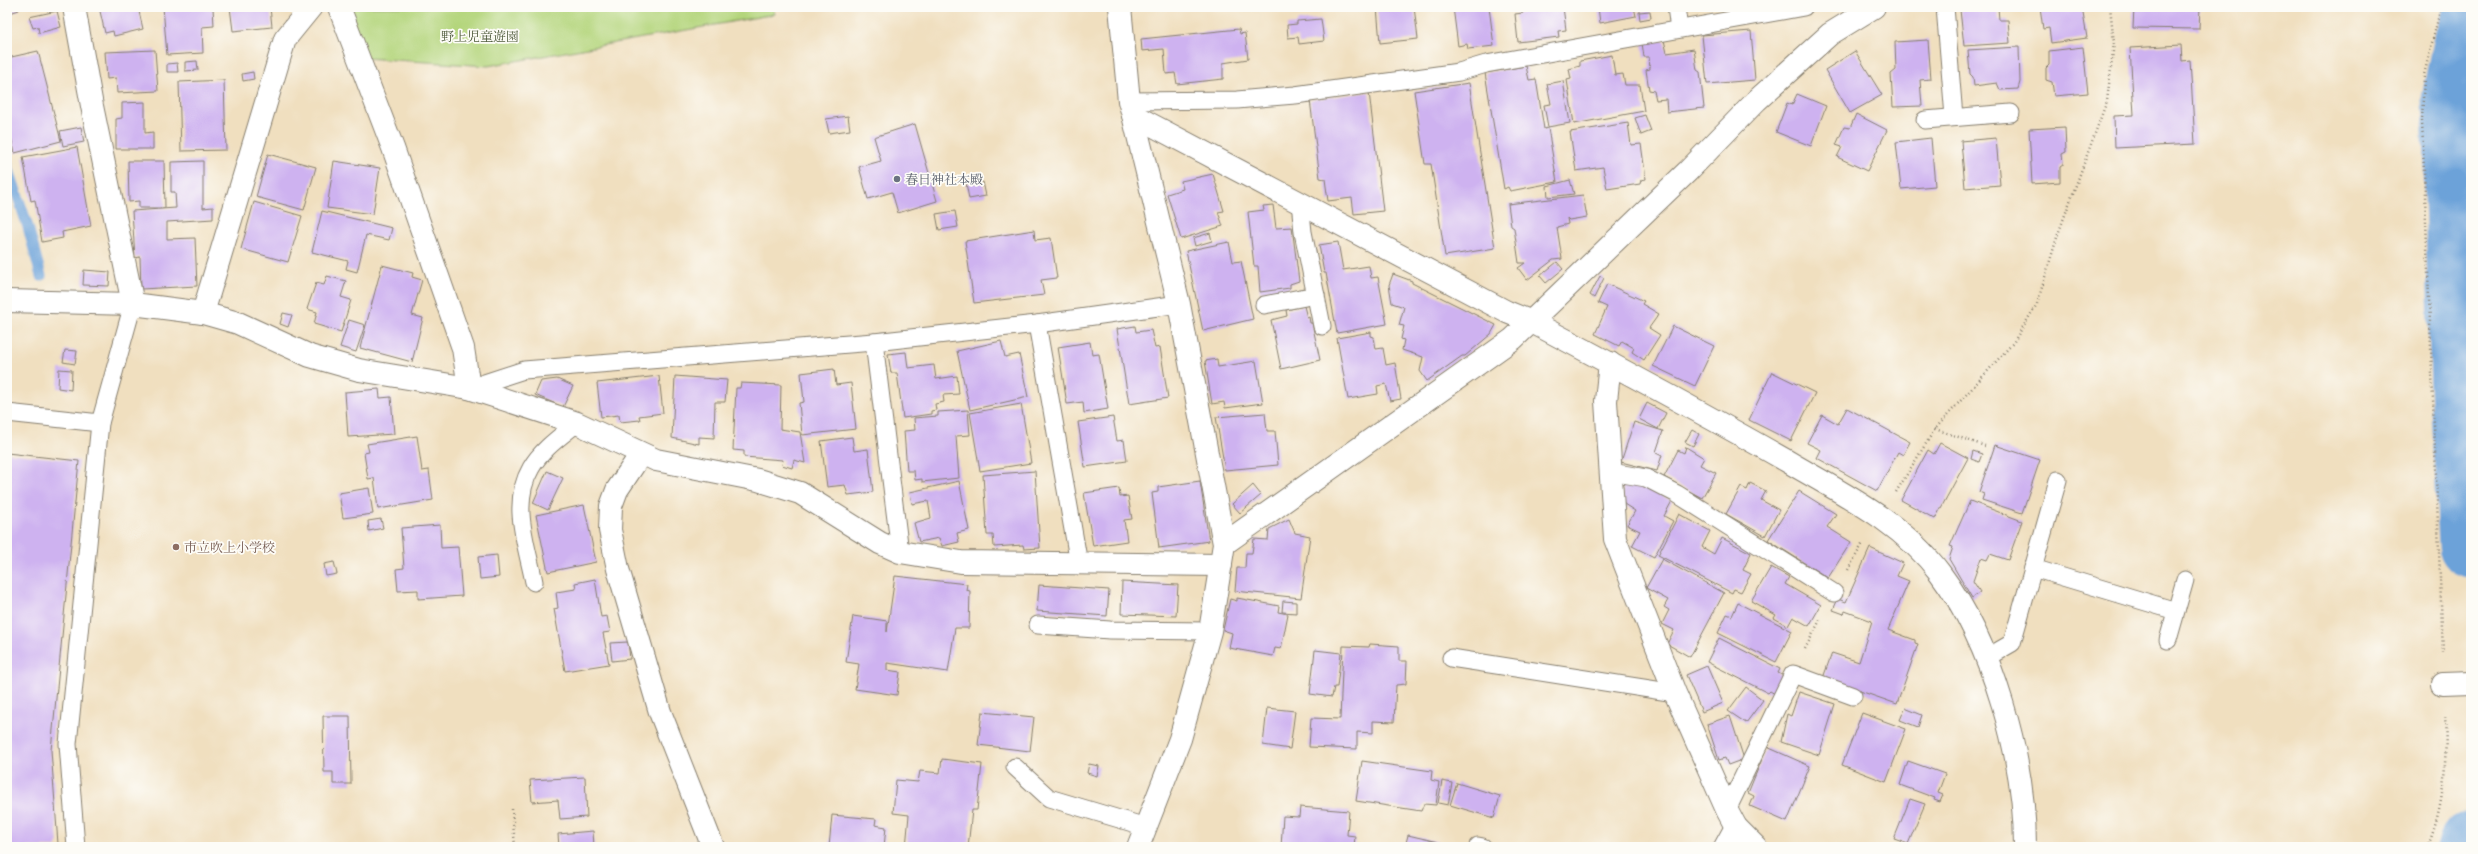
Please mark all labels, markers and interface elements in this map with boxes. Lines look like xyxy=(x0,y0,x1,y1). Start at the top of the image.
park label: 野上児童遊園 xyxy=(441,28,519,46)
place label: 春日神社本殿 xyxy=(905,171,983,189)
marker: 春日神社本殿 xyxy=(892,174,902,184)
place label: 市立吹上小学校 xyxy=(184,539,275,557)
marker: 市立吹上小学校 xyxy=(171,542,181,552)

